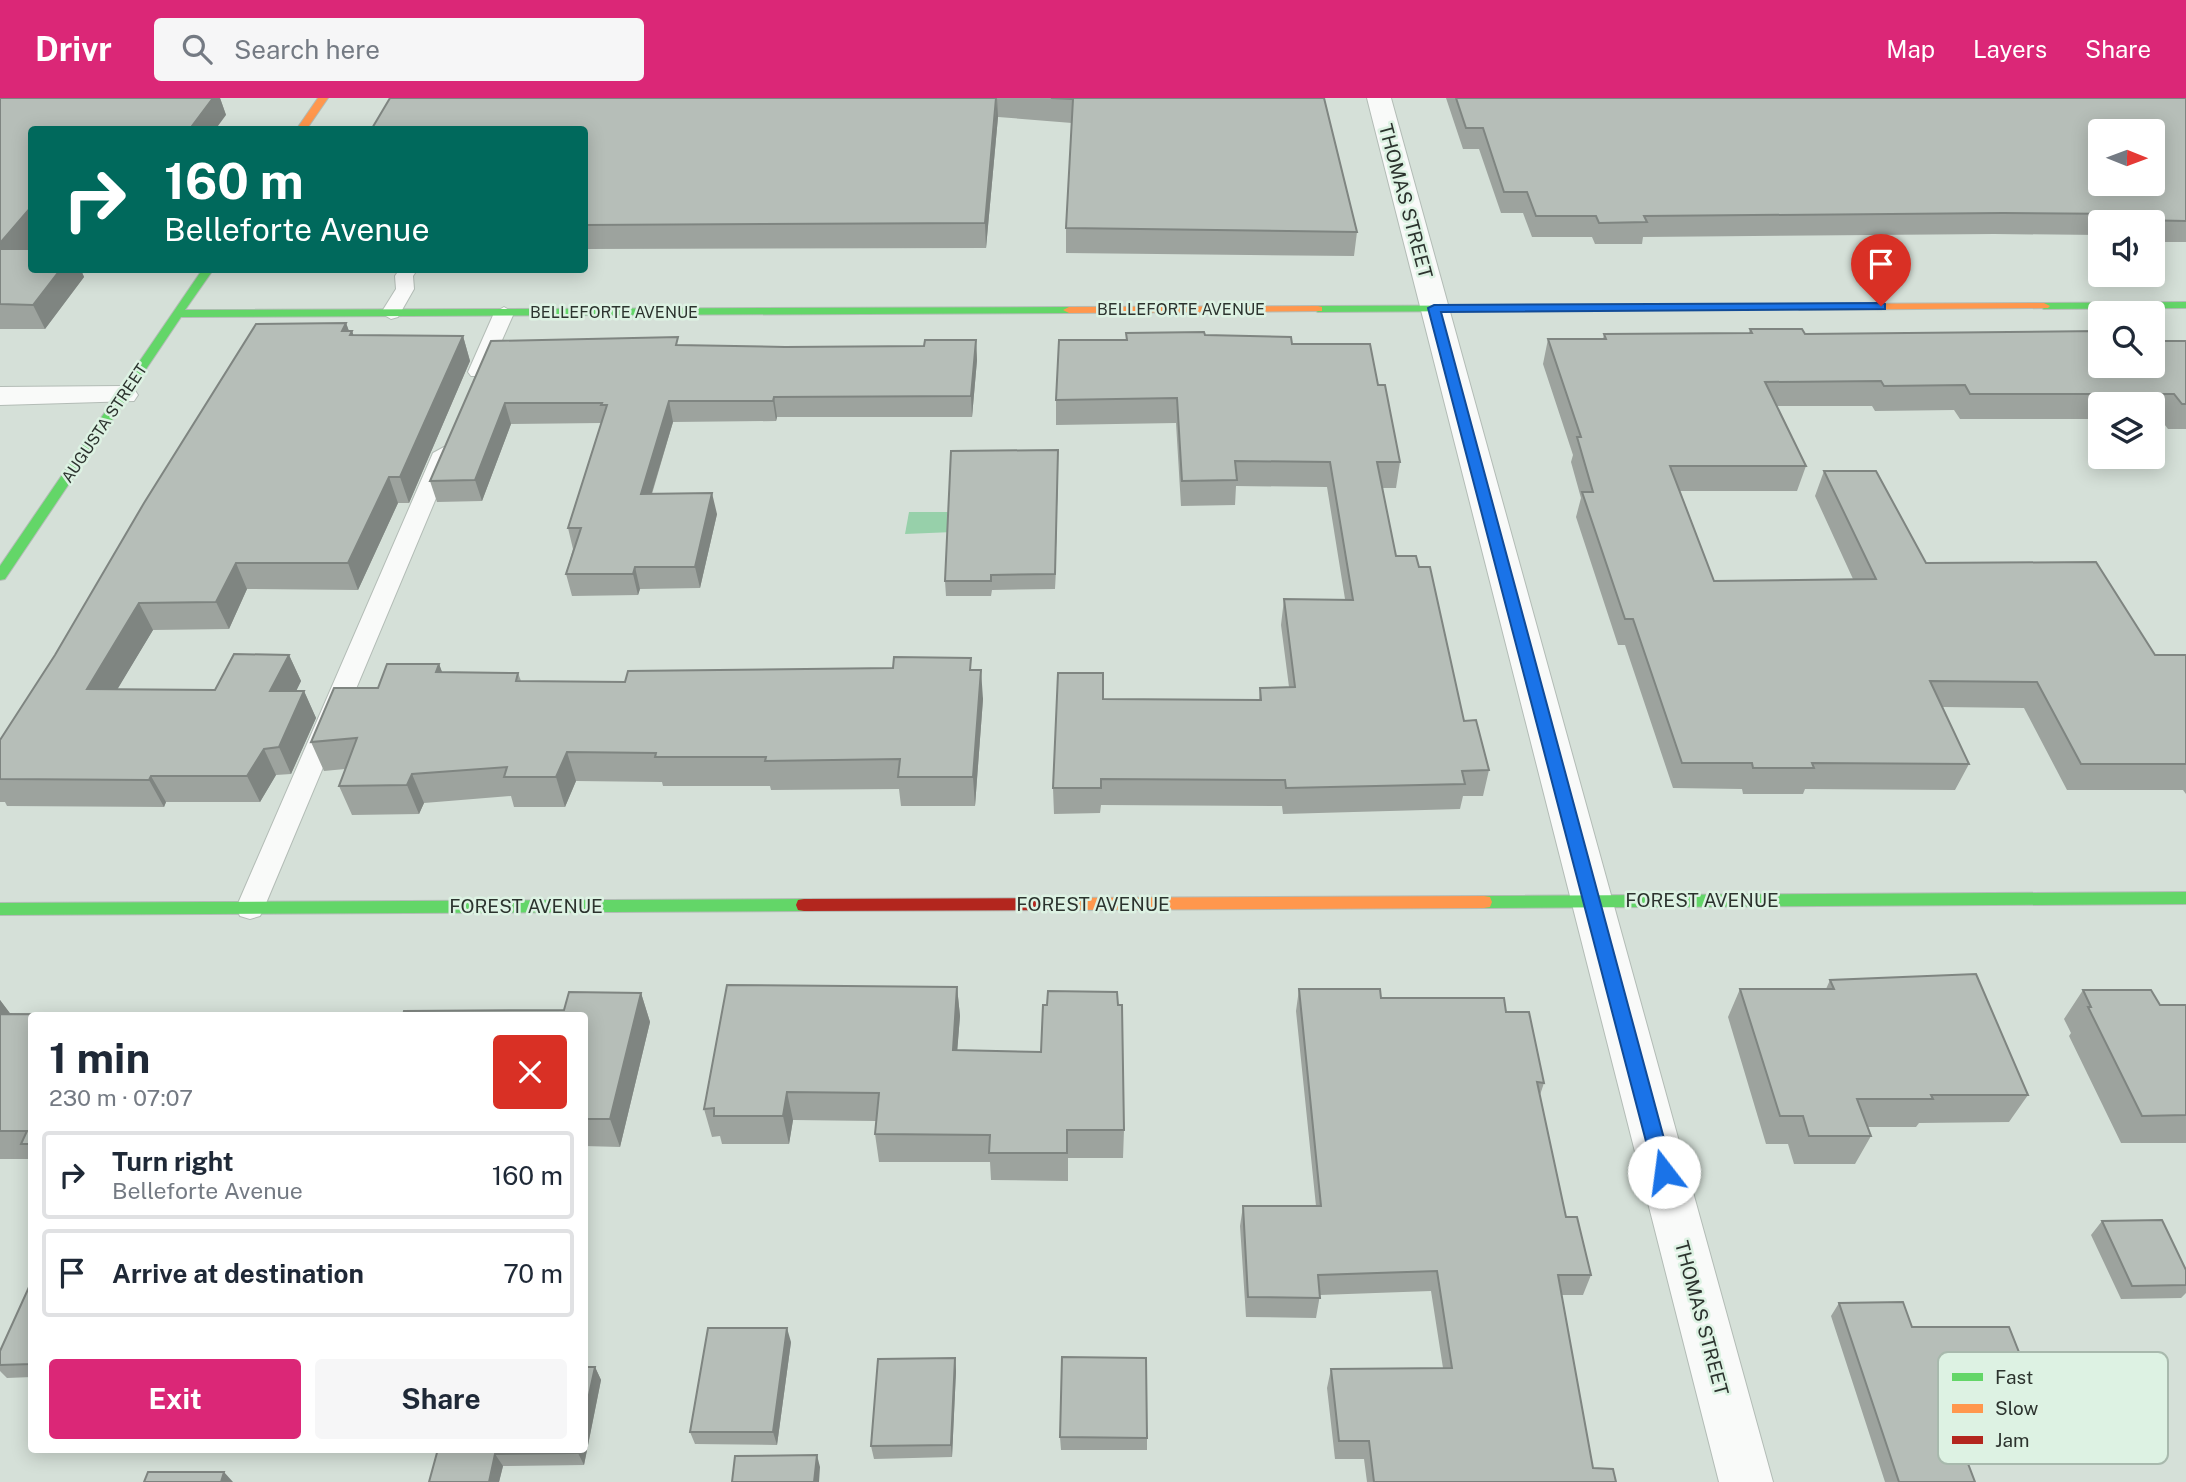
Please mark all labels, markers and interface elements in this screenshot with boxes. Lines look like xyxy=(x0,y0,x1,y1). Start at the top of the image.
search box xyxy=(154,18,644,81)
text: Drivr xyxy=(35,30,112,68)
icon: search xyxy=(178,30,216,68)
text: Search here xyxy=(234,34,380,65)
text: Map xyxy=(1886,35,1935,63)
text: Layers xyxy=(1973,35,2047,63)
text: Share xyxy=(2085,35,2151,63)
north arrow xyxy=(2088,119,2165,196)
map controls xyxy=(2088,119,2165,469)
street label: THOMAS STREET xyxy=(1375,121,1437,281)
text: 160 m xyxy=(164,152,304,210)
icon: right xyxy=(49,154,140,245)
button: sound xyxy=(2088,210,2165,287)
text: Belleforte Avenue xyxy=(164,211,430,248)
pin xyxy=(1851,234,1911,306)
icon: arrive xyxy=(1862,245,1900,283)
street label: BELLEFORTE AVENUE xyxy=(1097,300,1265,319)
button: search xyxy=(2088,301,2165,378)
street label: BELLEFORTE AVENUE xyxy=(530,303,698,322)
street label: AUGUSTA STREET xyxy=(58,360,151,486)
button: layers xyxy=(2088,392,2165,469)
street label: FOREST AVENUE xyxy=(1625,889,1779,911)
street label: FOREST AVENUE xyxy=(1016,893,1170,915)
street label: FOREST AVENUE xyxy=(449,895,603,917)
text: 1 min xyxy=(49,1033,150,1082)
button: close xyxy=(493,1035,567,1109)
text: 230 m · 07:07 xyxy=(49,1084,193,1111)
position arrow xyxy=(1627,1135,1701,1209)
text: Turn right xyxy=(112,1146,234,1177)
icon: right xyxy=(53,1156,91,1194)
text: 160 m xyxy=(492,1160,563,1191)
text: Belleforte Avenue xyxy=(112,1177,303,1204)
street label: THOMAS STREET xyxy=(1671,1238,1733,1398)
icon: arrive xyxy=(53,1254,91,1292)
text: Arrive at destination xyxy=(112,1258,364,1289)
text: 70 m xyxy=(503,1258,563,1289)
legend xyxy=(1938,1352,2168,1464)
button: Exit xyxy=(49,1359,301,1439)
button: Share xyxy=(315,1359,567,1439)
text: Fast xyxy=(1995,1366,2033,1388)
text: Slow xyxy=(1995,1397,2039,1419)
text: Jam xyxy=(1995,1429,2029,1451)

